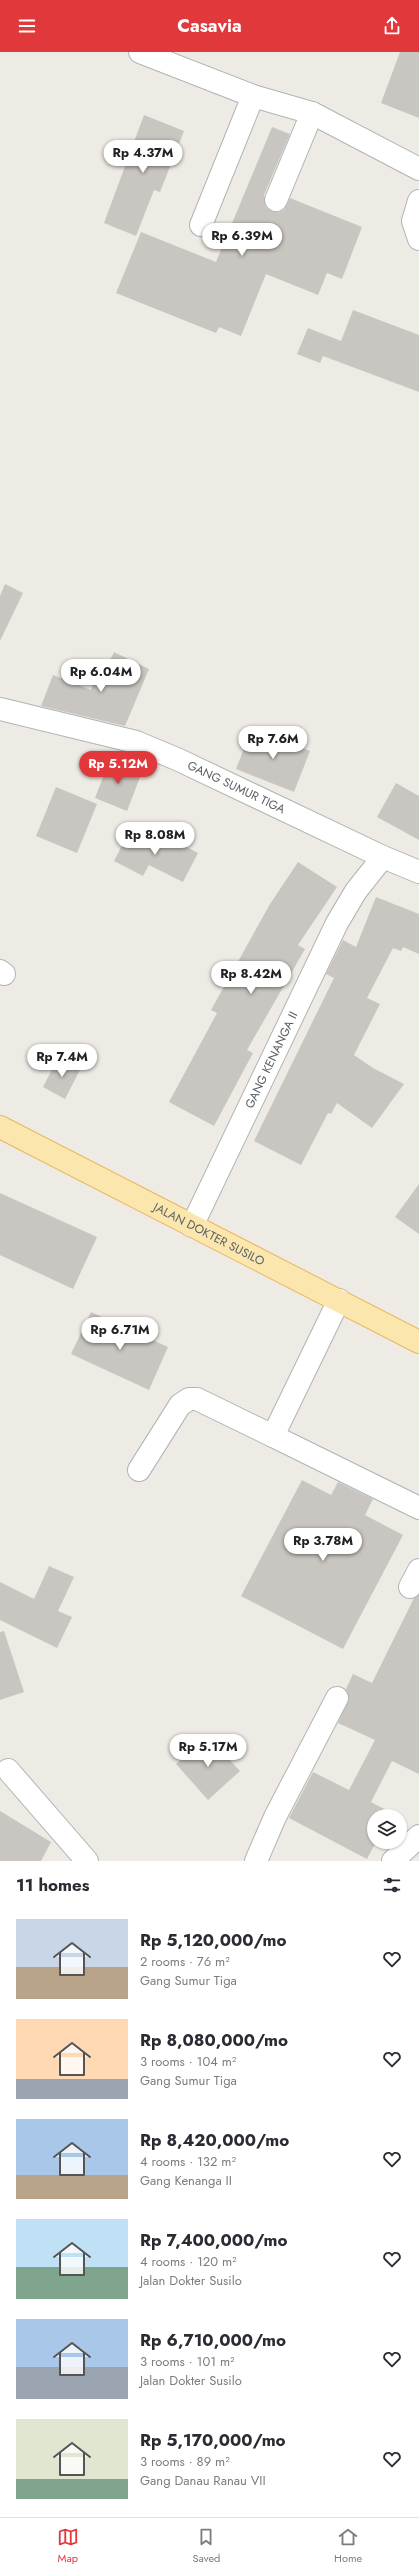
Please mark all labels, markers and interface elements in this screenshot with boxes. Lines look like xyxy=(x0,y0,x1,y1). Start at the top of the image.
text: Casavia xyxy=(177,13,242,39)
icon: menu xyxy=(16,15,38,37)
icon: share xyxy=(381,15,403,37)
pin: Rp 4.37M xyxy=(102,140,184,174)
text: Rp 4.37M xyxy=(113,143,173,162)
pin: Rp 6.39M xyxy=(201,223,283,257)
text: Rp 6.39M xyxy=(211,226,273,245)
pin: Rp 6.04M xyxy=(60,659,142,693)
text: Rp 6.04M xyxy=(70,662,132,681)
pin: Rp 7.6M xyxy=(236,726,310,760)
text: Rp 7.6M xyxy=(247,729,299,748)
pin: Rp 5.12M xyxy=(77,751,159,785)
text: Rp 5.12M xyxy=(88,754,148,773)
street label: GANG SUMUR TIGA xyxy=(184,756,288,818)
pin: Rp 8.08M xyxy=(114,822,196,856)
text: Rp 8.08M xyxy=(125,825,185,844)
pin: Rp 8.42M xyxy=(210,961,292,995)
text: Rp 8.42M xyxy=(220,964,282,983)
street label: GANG KENANGA II xyxy=(241,1009,302,1111)
pin: Rp 7.4M xyxy=(25,1044,99,1078)
text: Rp 7.4M xyxy=(36,1047,88,1066)
street label: JALAN DOKTER SUSILO xyxy=(149,1197,268,1270)
pin: Rp 6.71M xyxy=(79,1317,161,1351)
text: Rp 6.71M xyxy=(90,1320,150,1339)
pin: Rp 3.78M xyxy=(282,1528,364,1562)
text: Rp 3.78M xyxy=(293,1531,353,1550)
pin: Rp 5.17M xyxy=(167,1734,249,1768)
text: Rp 5.17M xyxy=(179,1737,237,1756)
map controls xyxy=(367,1809,407,1849)
button: layers xyxy=(367,1809,407,1849)
text: 11 homes xyxy=(16,1873,90,1897)
icon: filters xyxy=(381,1874,403,1896)
text: Rp 5,120,000/mo xyxy=(140,1928,287,1952)
icon: home xyxy=(48,1935,96,1983)
icon: heart xyxy=(381,1948,403,1970)
text: 2 rooms · 76 m² xyxy=(140,1952,230,1971)
text: Gang Sumur Tiga xyxy=(140,1971,237,1990)
text: Rp 8,080,000/mo xyxy=(140,2028,288,2052)
icon: home xyxy=(48,2035,96,2083)
icon: heart xyxy=(381,2048,403,2070)
text: 3 rooms · 104 m² xyxy=(140,2052,236,2071)
text: Gang Sumur Tiga xyxy=(140,2071,237,2090)
text: Rp 8,420,000/mo xyxy=(140,2128,289,2152)
icon: home xyxy=(48,2135,96,2183)
icon: heart xyxy=(381,2148,403,2170)
text: 4 rooms · 132 m² xyxy=(140,2152,236,2171)
text: Gang Kenanga II xyxy=(140,2171,232,2190)
text: Rp 7,400,000/mo xyxy=(140,2228,287,2252)
icon: home xyxy=(48,2235,96,2283)
icon: heart xyxy=(381,2248,403,2270)
text: 4 rooms · 120 m² xyxy=(140,2252,237,2271)
text: Jalan Dokter Susilo xyxy=(140,2271,242,2290)
text: Rp 6,710,000/mo xyxy=(140,2328,286,2352)
icon: home xyxy=(48,2335,96,2383)
icon: heart xyxy=(381,2348,403,2370)
text: 3 rooms · 101 m² xyxy=(140,2352,235,2371)
text: Jalan Dokter Susilo xyxy=(140,2371,242,2390)
text: Rp 5,170,000/mo xyxy=(140,2428,286,2452)
icon: home xyxy=(48,2435,96,2483)
icon: heart xyxy=(381,2448,403,2470)
text: 3 rooms · 89 m² xyxy=(140,2452,230,2471)
text: Gang Danau Ranau VII xyxy=(140,2471,266,2490)
tab: Map xyxy=(57,2526,79,2566)
tab: Saved xyxy=(192,2526,220,2566)
tab: Home xyxy=(334,2526,362,2566)

